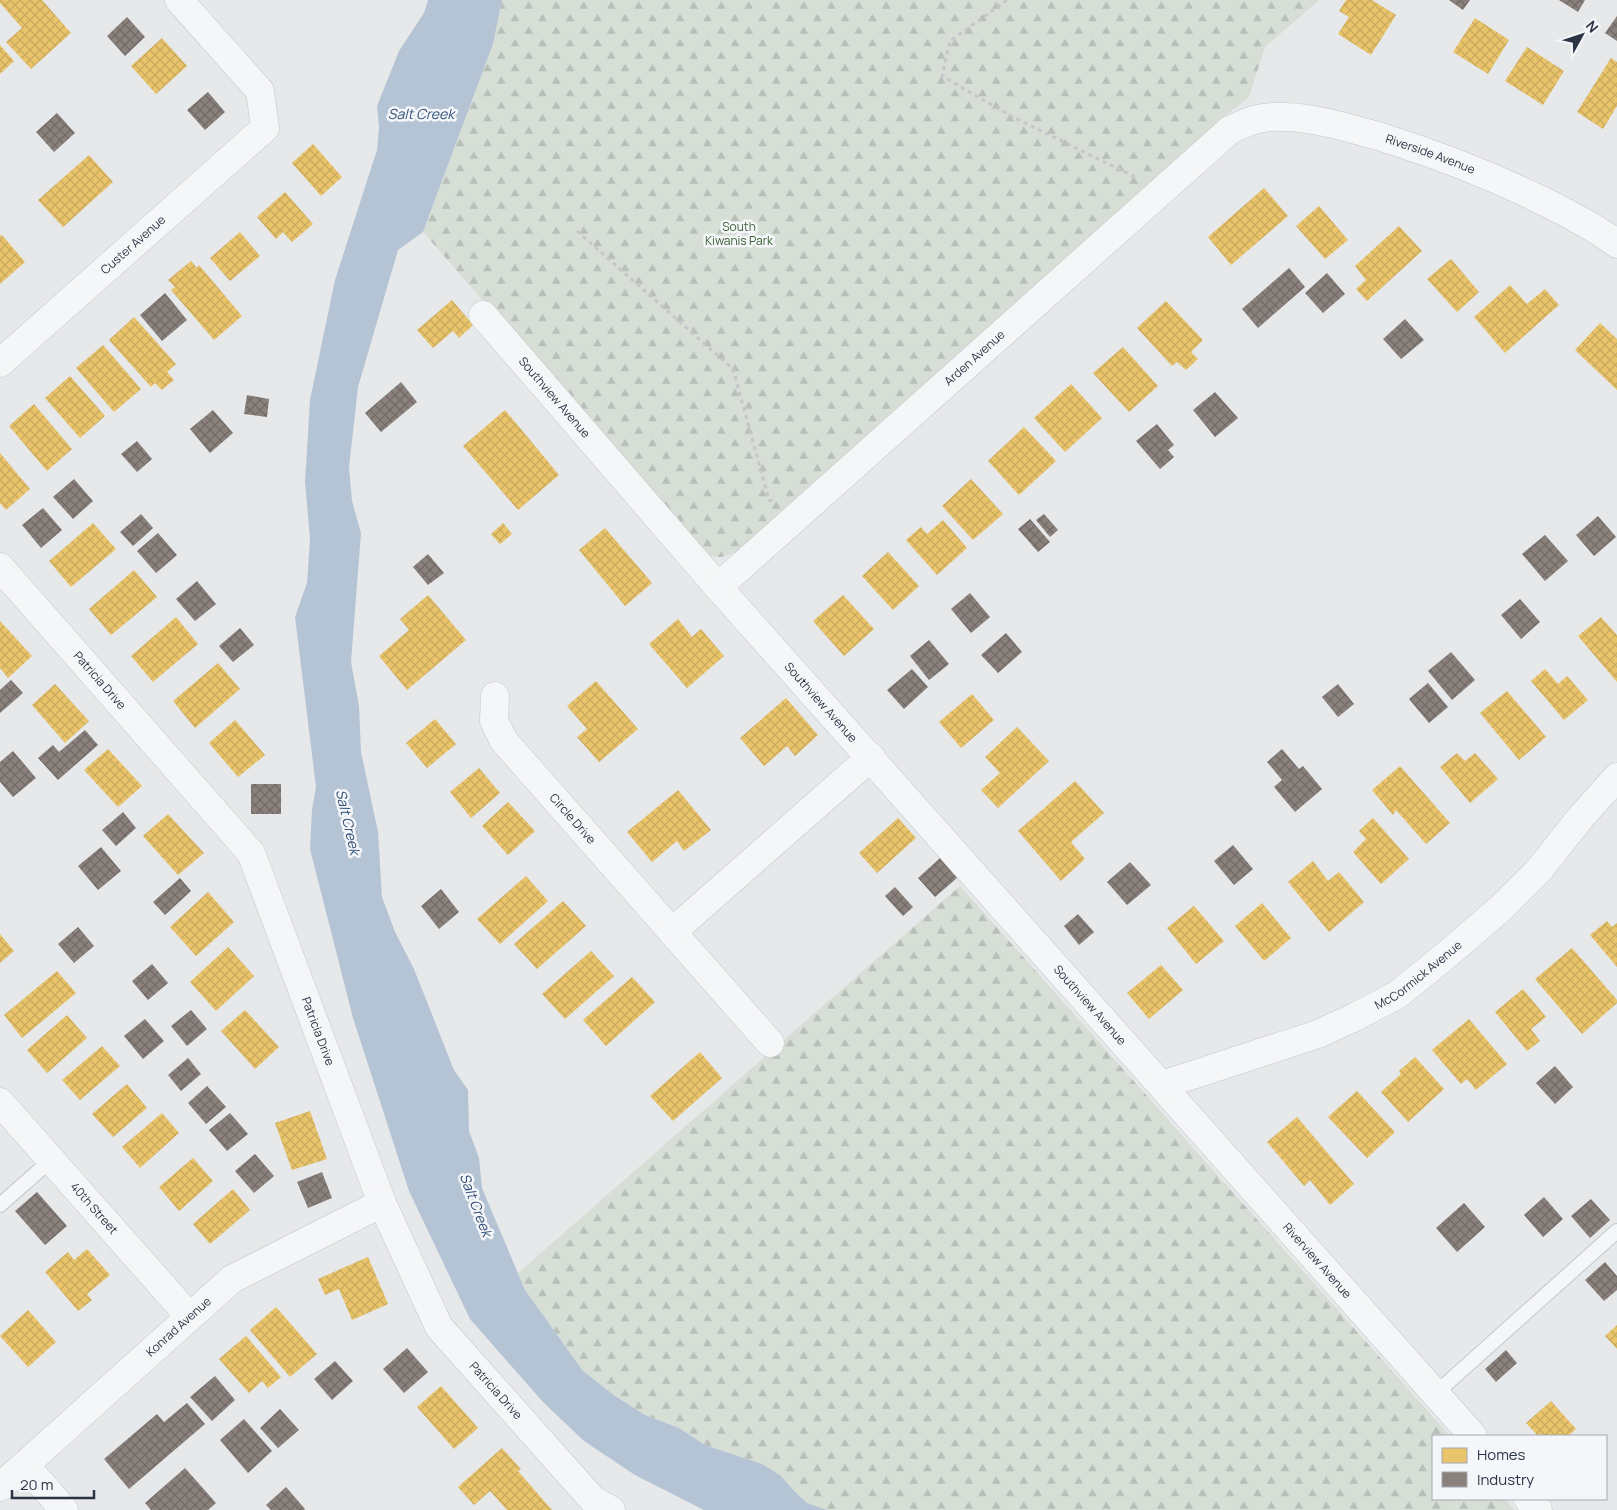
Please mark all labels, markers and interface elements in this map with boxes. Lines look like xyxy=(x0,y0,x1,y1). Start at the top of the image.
north arrow xyxy=(1557,10,1607,60)
text: N xyxy=(1582,16,1603,36)
water label: Salt Creek xyxy=(388,104,456,123)
street label: Riverside Avenue xyxy=(1383,130,1478,178)
street label: Custer Avenue xyxy=(97,211,169,278)
park label: South Kiwanis Park xyxy=(705,218,774,249)
street label: Arden Avenue xyxy=(940,326,1008,389)
street label: Southview Avenue xyxy=(515,353,594,441)
street label: Patricia Drive xyxy=(70,647,130,713)
street label: Southview Avenue xyxy=(781,658,861,746)
water label: Salt Creek xyxy=(332,787,366,858)
street label: Circle Drive xyxy=(546,789,600,847)
street label: McCormick Avenue xyxy=(1371,936,1465,1013)
street label: Southview Avenue xyxy=(1050,961,1130,1049)
street label: Patricia Drive xyxy=(298,995,339,1068)
water label: Salt Creek xyxy=(456,1170,498,1241)
street label: 40th Street xyxy=(67,1178,122,1238)
street label: Riverview Avenue xyxy=(1279,1219,1356,1302)
street label: Konrad Avenue xyxy=(142,1293,215,1360)
street label: Patricia Drive xyxy=(466,1358,526,1423)
legend xyxy=(1432,1435,1607,1500)
text: Homes xyxy=(1477,1444,1526,1465)
scale bar xyxy=(12,1468,95,1500)
text: Industry xyxy=(1477,1469,1534,1490)
text: 20 m xyxy=(20,1474,53,1495)

